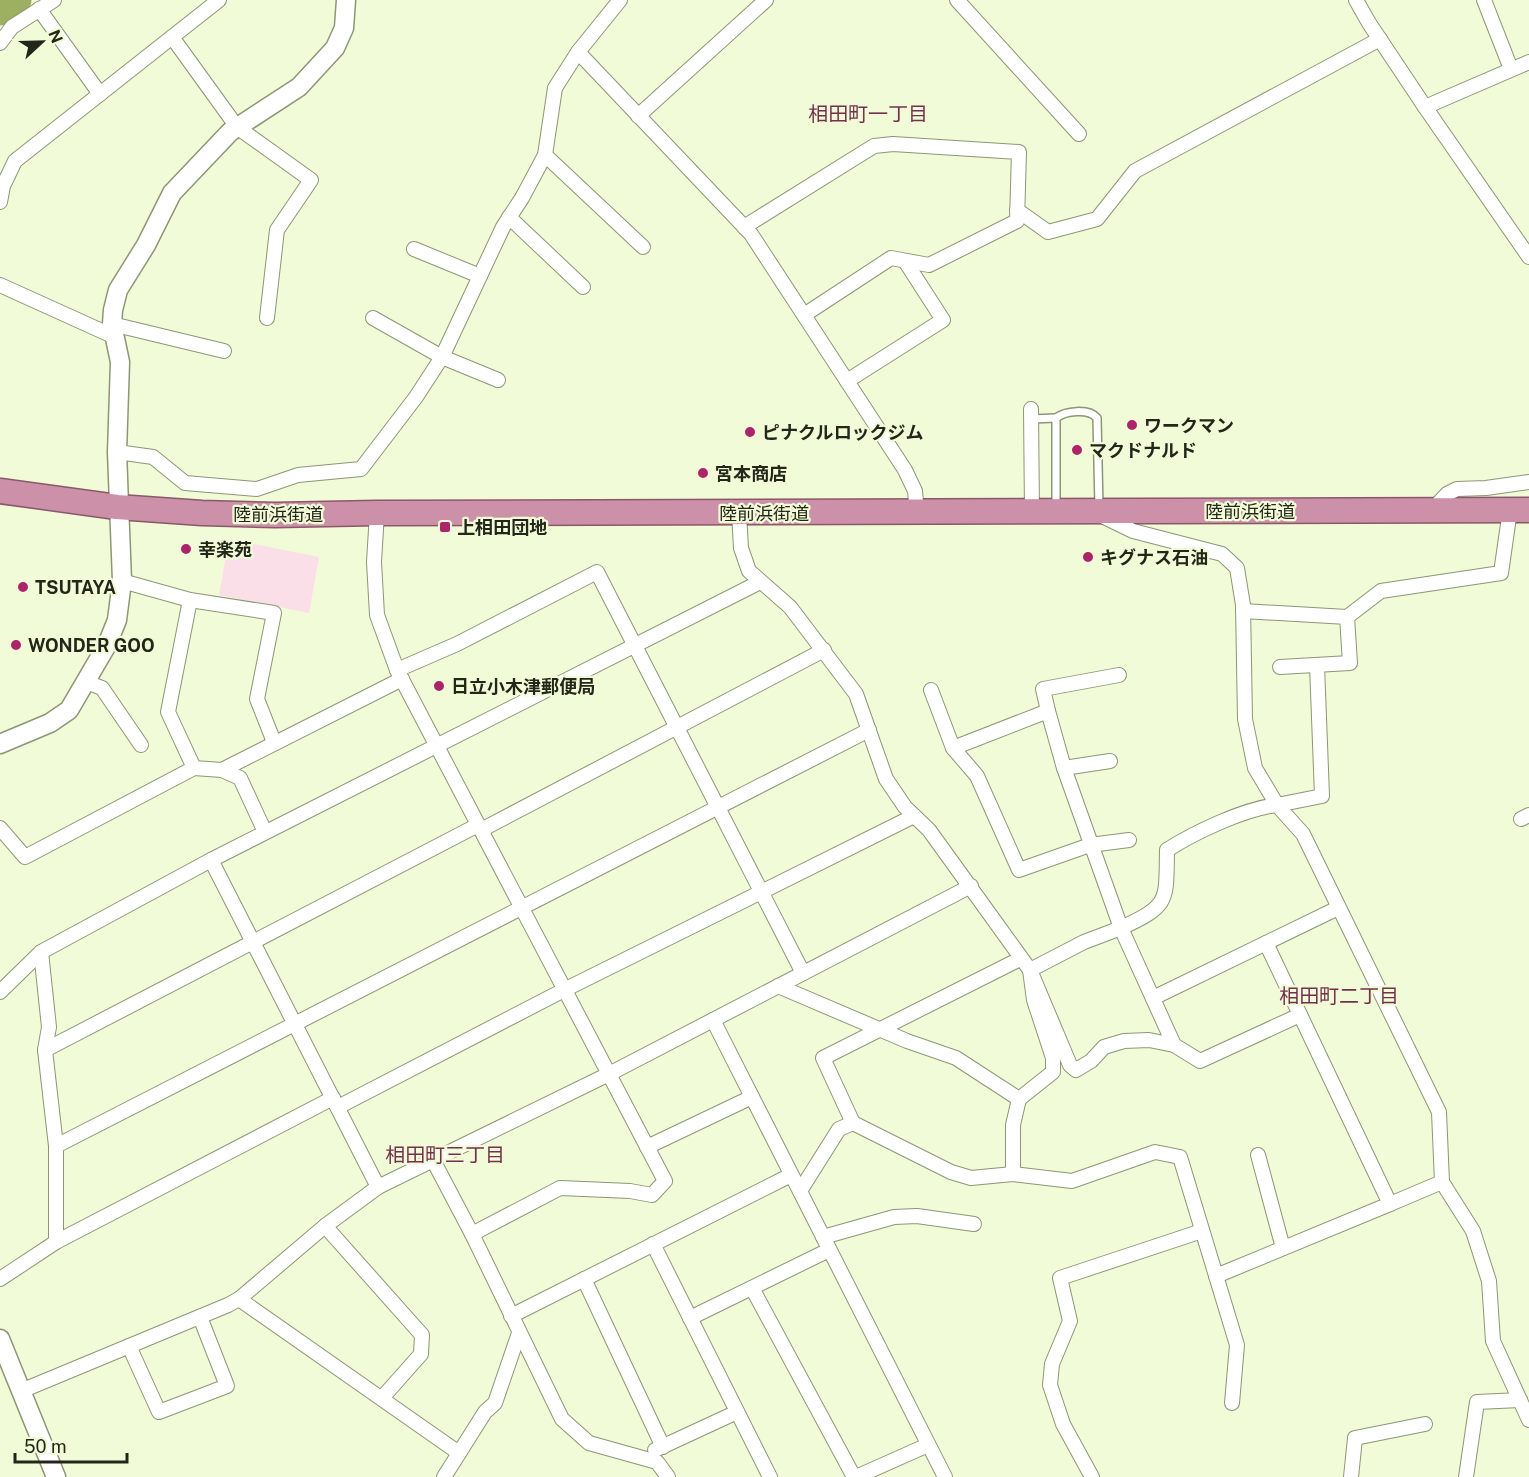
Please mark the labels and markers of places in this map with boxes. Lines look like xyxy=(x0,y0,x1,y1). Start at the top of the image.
place label: ワークマン xyxy=(1144,415,1234,436)
marker: ワークマン xyxy=(1125,418,1139,432)
place label: ピナクルロックジム xyxy=(762,422,923,443)
marker: ピナクルロックジム xyxy=(743,425,757,439)
place label: マクドナルド xyxy=(1089,440,1197,461)
marker: マクドナルド xyxy=(1070,443,1084,457)
place label: 宮本商店 xyxy=(715,463,787,484)
marker: 宮本商店 xyxy=(696,466,710,480)
place label: 上相田団地 xyxy=(457,517,547,538)
marker: 上相田団地 xyxy=(438,520,452,534)
place label: 幸楽苑 xyxy=(198,539,252,560)
marker: 幸楽苑 xyxy=(179,542,193,556)
place label: キグナス石油 xyxy=(1100,547,1208,568)
marker: キグナス石油 xyxy=(1081,550,1095,564)
place label: TSUTAYA xyxy=(35,577,116,598)
marker: TSUTAYA xyxy=(16,580,30,594)
place label: WONDER GOO xyxy=(28,635,155,656)
marker: WONDER GOO xyxy=(9,638,23,652)
place label: 日立小木津郵便局 xyxy=(451,676,595,697)
marker: 日立小木津郵便局 xyxy=(432,679,446,693)

